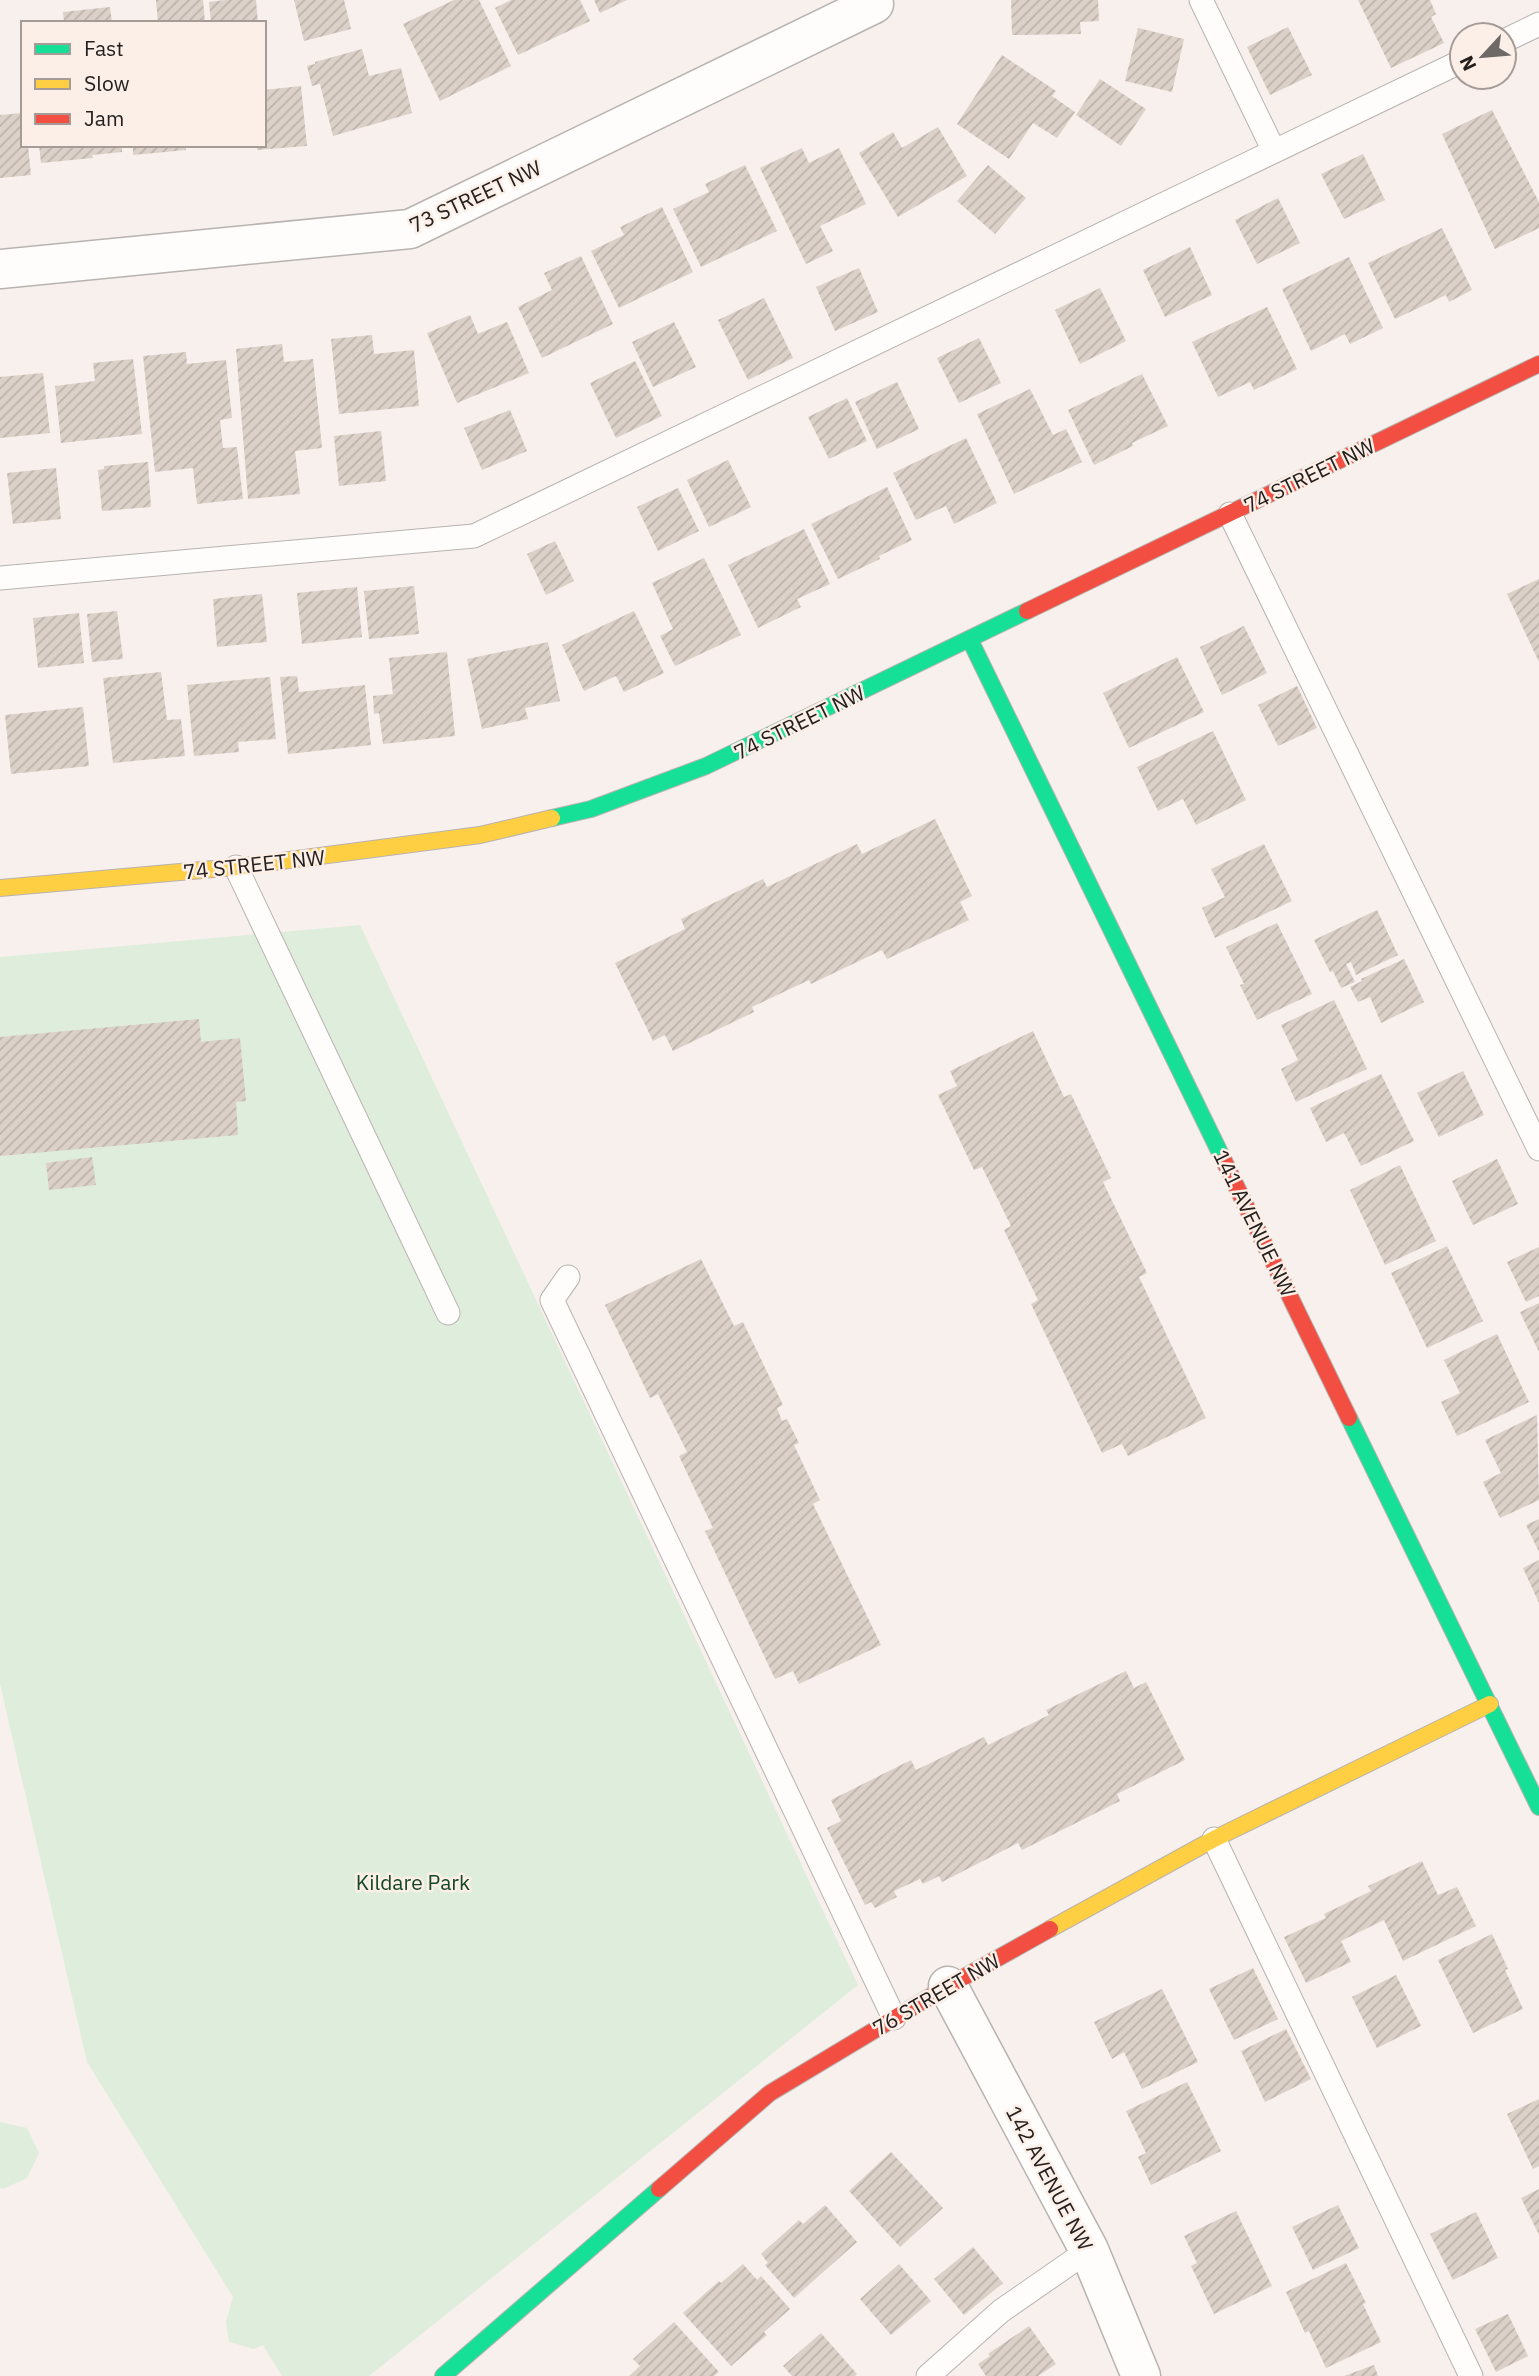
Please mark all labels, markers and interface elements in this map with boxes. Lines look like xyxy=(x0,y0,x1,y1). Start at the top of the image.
legend xyxy=(21,21,266,147)
north arrow xyxy=(1448,21,1518,91)
text: Fast xyxy=(84,34,124,62)
text: N xyxy=(1454,52,1482,75)
text: Slow xyxy=(84,69,130,97)
text: Jam xyxy=(84,104,124,132)
street label: 73 STREET NW xyxy=(404,153,546,239)
street label: 74 STREET NW xyxy=(1239,431,1379,519)
street label: 74 STREET NW xyxy=(729,678,869,766)
street label: 74 STREET NW xyxy=(182,843,327,885)
street label: 141 AVENUE NW xyxy=(1207,1145,1303,1301)
park label: Kildare Park xyxy=(356,1868,470,1896)
street label: 76 STREET NW xyxy=(867,1946,1005,2042)
street label: 142 AVENUE NW xyxy=(1000,2101,1100,2256)

